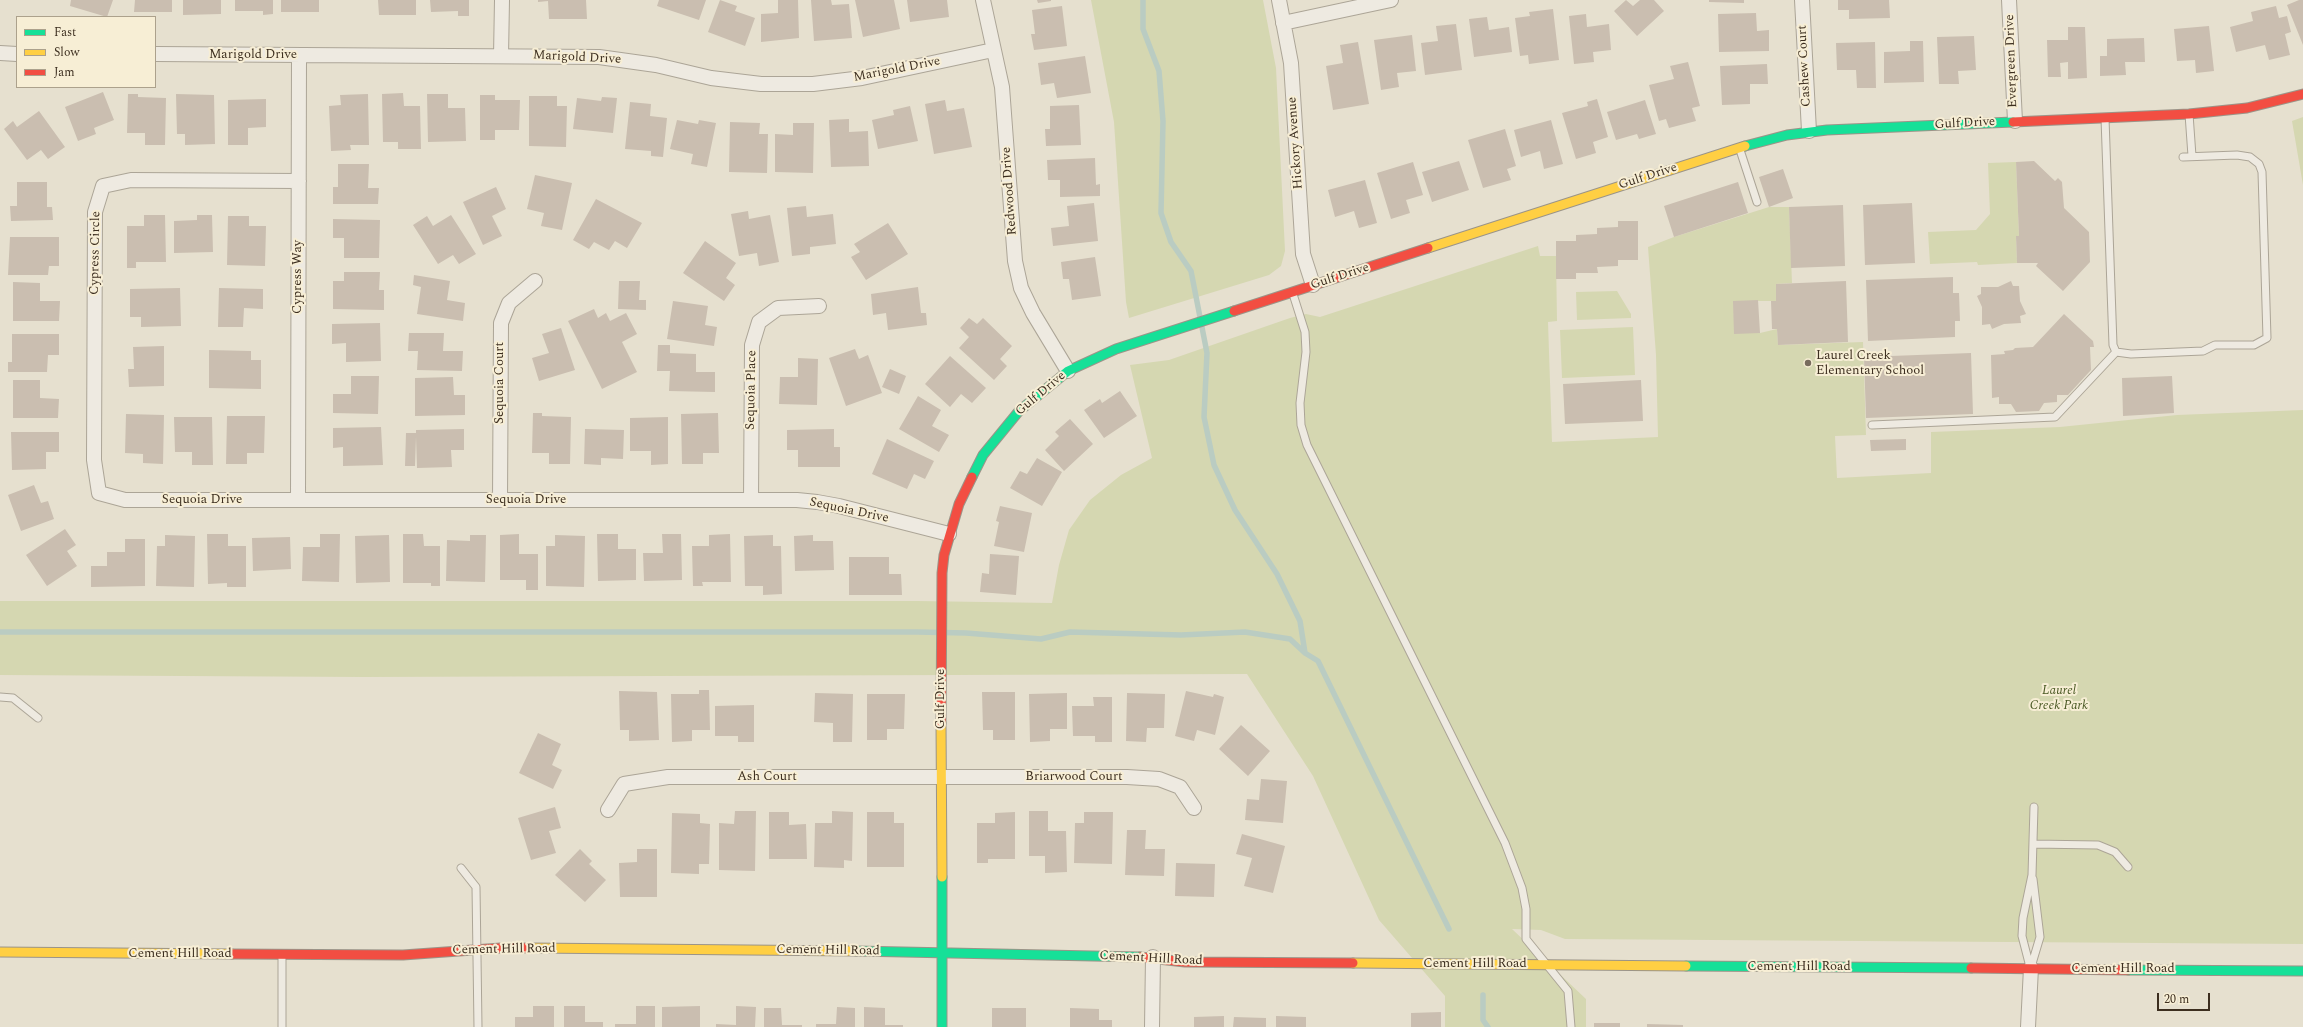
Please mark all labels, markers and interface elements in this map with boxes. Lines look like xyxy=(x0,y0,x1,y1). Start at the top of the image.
street label: Evergreen Drive xyxy=(2003,14,2021,108)
legend xyxy=(16,16,156,88)
text: Fast xyxy=(54,23,76,42)
street label: Cashew Court xyxy=(1795,25,1815,107)
text: Slow xyxy=(54,43,79,62)
street label: Marigold Drive xyxy=(209,47,297,63)
street label: Marigold Drive xyxy=(533,48,621,68)
street label: Marigold Drive xyxy=(852,54,942,86)
text: Jam xyxy=(54,63,75,82)
street label: Hickory Avenue xyxy=(1285,96,1307,190)
street label: Gulf Drive xyxy=(1934,115,1996,133)
street label: Redwood Drive xyxy=(999,146,1021,236)
street label: Gulf Drive xyxy=(1617,160,1679,194)
street label: Cypress Circle xyxy=(87,211,105,295)
street label: Cypress Way xyxy=(290,240,306,314)
street label: Gulf Drive xyxy=(1309,260,1371,294)
street label: Sequoia Court xyxy=(492,342,508,424)
place label: Laurel Creek Elementary School xyxy=(1816,348,1924,379)
street label: Sequoia Place xyxy=(744,350,760,430)
marker: Laurel Creek Elementary School xyxy=(1803,358,1813,368)
street label: Gulf Drive xyxy=(1013,369,1069,419)
street label: Sequoia Drive xyxy=(162,492,242,508)
street label: Sequoia Drive xyxy=(486,492,566,508)
street label: Sequoia Drive xyxy=(808,495,890,527)
street label: Gulf Drive xyxy=(933,669,949,729)
park label: Laurel Creek Park xyxy=(2030,683,2088,714)
street label: Ash Court xyxy=(737,769,797,785)
street label: Briarwood Court xyxy=(1025,769,1123,785)
street label: Cement Hill Road xyxy=(452,941,556,959)
street label: Cement Hill Road xyxy=(776,942,880,960)
street label: Cement Hill Road xyxy=(128,946,232,962)
street label: Cement Hill Road xyxy=(1099,949,1203,969)
street label: Cement Hill Road xyxy=(1423,956,1527,972)
street label: Cement Hill Road xyxy=(1747,959,1851,975)
street label: Cement Hill Road xyxy=(2071,961,2175,977)
scale bar xyxy=(2159,985,2212,1011)
text: 20 m xyxy=(2164,990,2189,1009)

